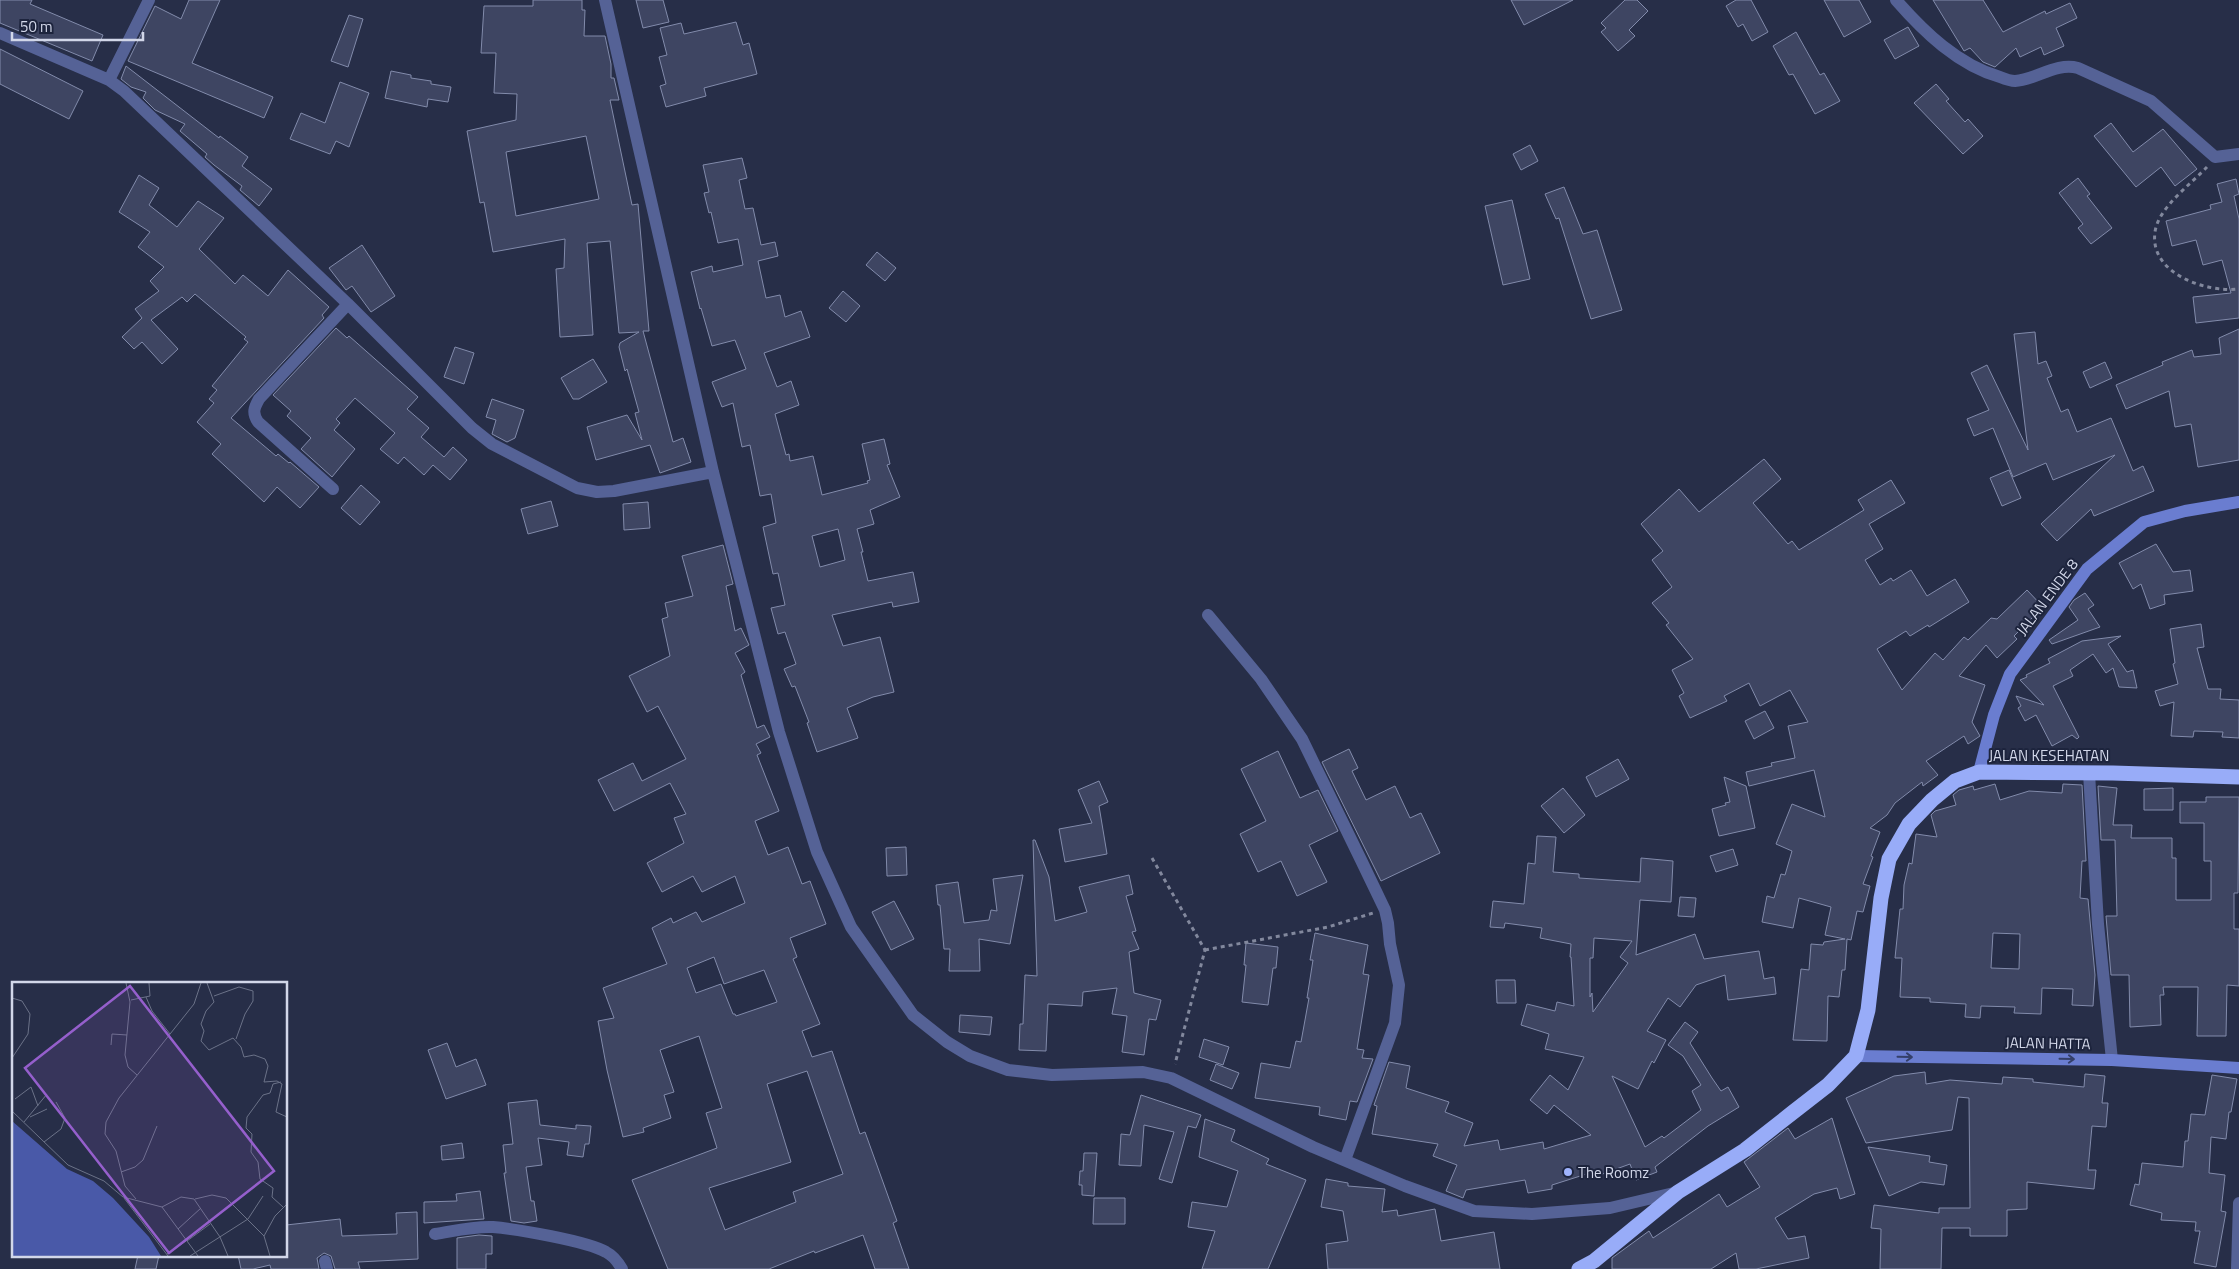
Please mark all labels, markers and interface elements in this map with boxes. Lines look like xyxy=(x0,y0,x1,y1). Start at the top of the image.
scale bar xyxy=(12,10,144,42)
text: 50 m xyxy=(20,15,53,38)
street label: JALAN ENDE 8 xyxy=(2010,554,2084,640)
street label: JALAN KESEHATAN xyxy=(1989,744,2109,767)
inset map xyxy=(12,982,288,1256)
street label: JALAN HATTA xyxy=(2005,1031,2091,1055)
one-way arrow xyxy=(1896,1052,1912,1062)
one-way arrow xyxy=(2059,1055,2075,1064)
place label: The Roomz xyxy=(1578,1161,1649,1184)
marker: The Roomz xyxy=(1562,1166,1574,1178)

